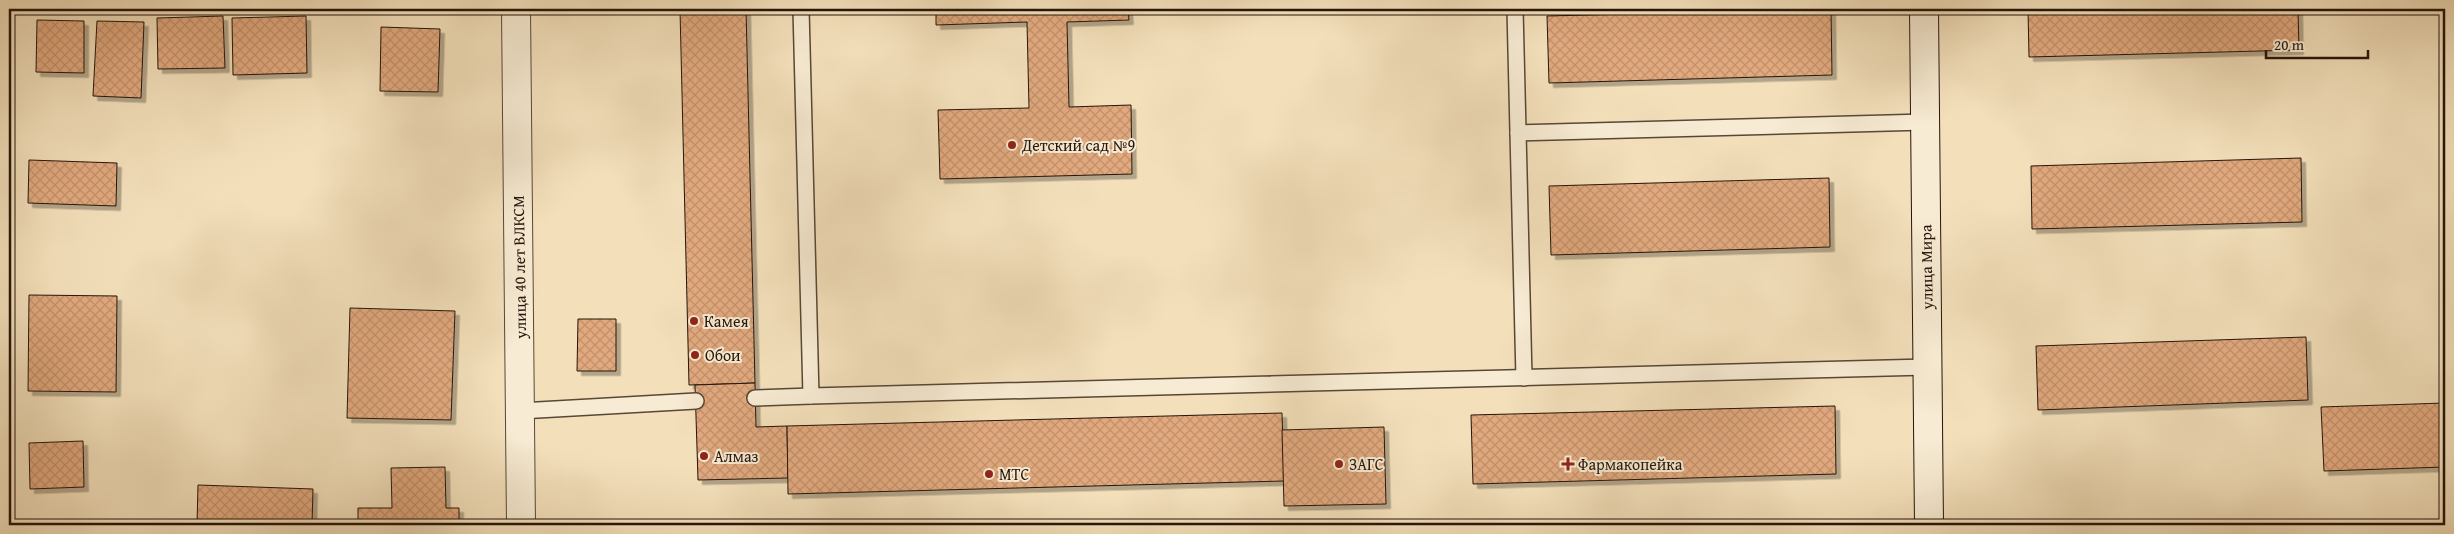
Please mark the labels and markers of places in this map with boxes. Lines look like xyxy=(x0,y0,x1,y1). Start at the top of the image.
place label: Детский сад №9 xyxy=(1021,133,1136,157)
marker: Детский сад №9 xyxy=(1006,139,1018,151)
place label: Камея xyxy=(704,309,748,333)
marker: Камея xyxy=(688,315,700,327)
place label: Обои xyxy=(705,343,741,367)
marker: Обои xyxy=(689,349,701,361)
place label: Алмаз xyxy=(714,444,759,468)
marker: Алмаз xyxy=(698,450,710,462)
place label: ЗАГС xyxy=(1349,452,1384,476)
place label: Фармакопейка xyxy=(1578,452,1683,476)
marker: ЗАГС xyxy=(1333,458,1345,470)
marker: Фармакопейка xyxy=(1562,458,1574,470)
place label: МТС xyxy=(999,462,1030,486)
marker: МТС xyxy=(983,468,995,480)

